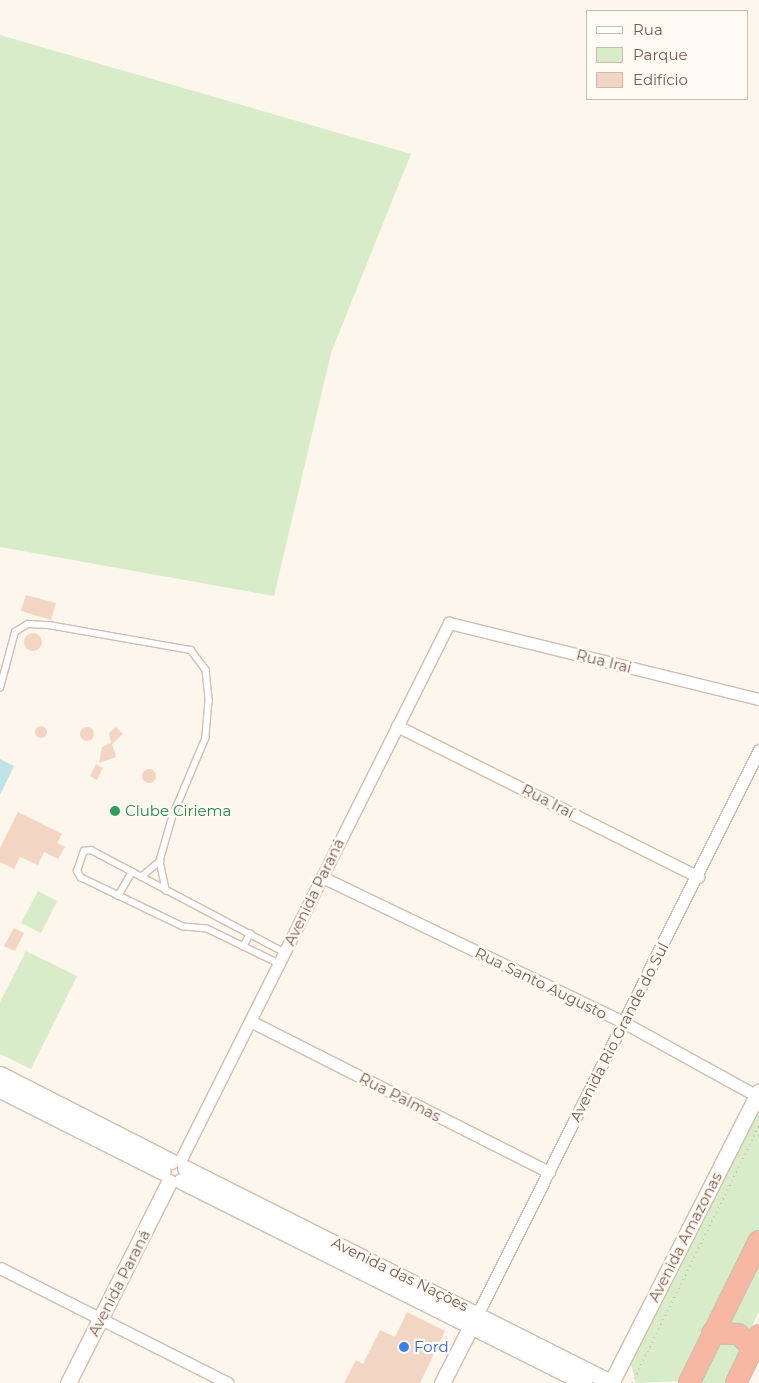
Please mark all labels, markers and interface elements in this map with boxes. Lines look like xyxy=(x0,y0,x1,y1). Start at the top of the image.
legend xyxy=(586,10,749,100)
text: Rua xyxy=(633,20,663,39)
text: Parque xyxy=(633,45,688,64)
text: Edifício xyxy=(633,70,688,89)
street label: Rua Irai xyxy=(574,645,634,677)
street label: Rua Iraí xyxy=(519,780,577,822)
place label: Clube Ciriema xyxy=(125,802,231,820)
marker: Clube Ciriema xyxy=(109,805,121,817)
street label: Avenida Paraná xyxy=(280,835,348,949)
street label: Avenida Rio Grande do Sul xyxy=(566,939,672,1125)
street label: Rua Santo Augusto xyxy=(472,943,610,1023)
street label: Rua Palmas xyxy=(356,1069,444,1125)
street label: Avenida Amazonas xyxy=(644,1169,726,1305)
street label: Avenida Paraná xyxy=(84,1227,154,1339)
street label: Avenida das Nações xyxy=(329,1233,471,1315)
place label: Ford xyxy=(414,1338,449,1356)
marker: Ford xyxy=(398,1341,410,1353)

